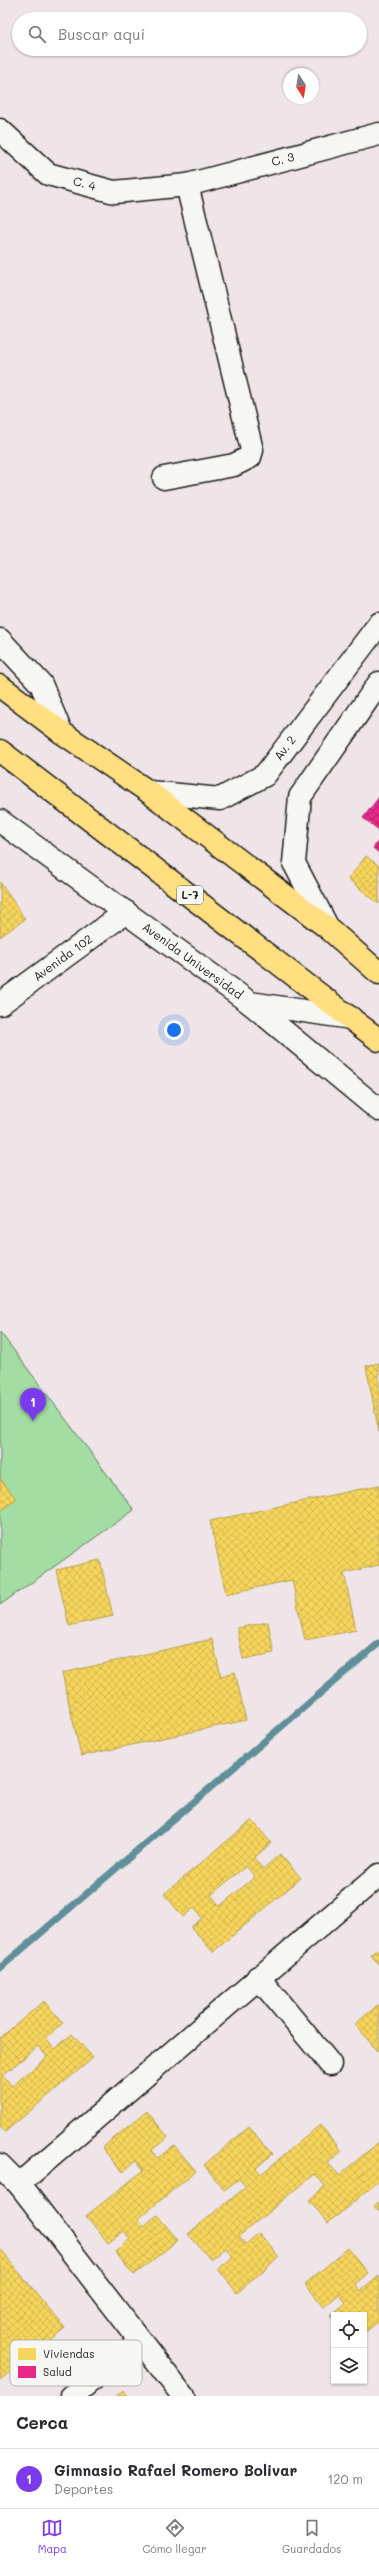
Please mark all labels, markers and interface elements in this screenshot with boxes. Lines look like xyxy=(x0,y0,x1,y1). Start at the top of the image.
search box xyxy=(12,12,367,56)
icon: search xyxy=(26,23,48,45)
text: Buscar aquí xyxy=(58,24,145,44)
north arrow xyxy=(283,68,319,104)
street label: C. 3 xyxy=(269,148,296,169)
street label: C. 4 xyxy=(72,172,98,194)
street label: Av. 2 xyxy=(270,732,299,763)
road number: L-7 xyxy=(177,886,203,904)
street label: Avenida Universidad xyxy=(140,918,247,1002)
street label: Avenida 102 xyxy=(30,930,95,984)
your location xyxy=(164,1020,184,1040)
pin: 1 xyxy=(20,1388,46,1421)
map controls xyxy=(331,2312,367,2384)
button: locate xyxy=(331,2312,367,2348)
legend xyxy=(10,2340,142,2386)
text: Viviendas xyxy=(43,2346,95,2361)
button: layers xyxy=(331,2348,367,2384)
text: Salud xyxy=(43,2364,72,2379)
text: Cerca xyxy=(16,2411,68,2433)
text: Gimnasio Rafael Romero Bolivar xyxy=(54,2460,297,2480)
text: 1 xyxy=(26,2470,32,2487)
text: 120 m xyxy=(327,2470,363,2487)
text: Deportes xyxy=(54,2480,113,2497)
tab: Mapa xyxy=(38,2517,67,2556)
tab: Cómo llegar xyxy=(142,2517,207,2556)
tab: Guardados xyxy=(282,2517,341,2556)

